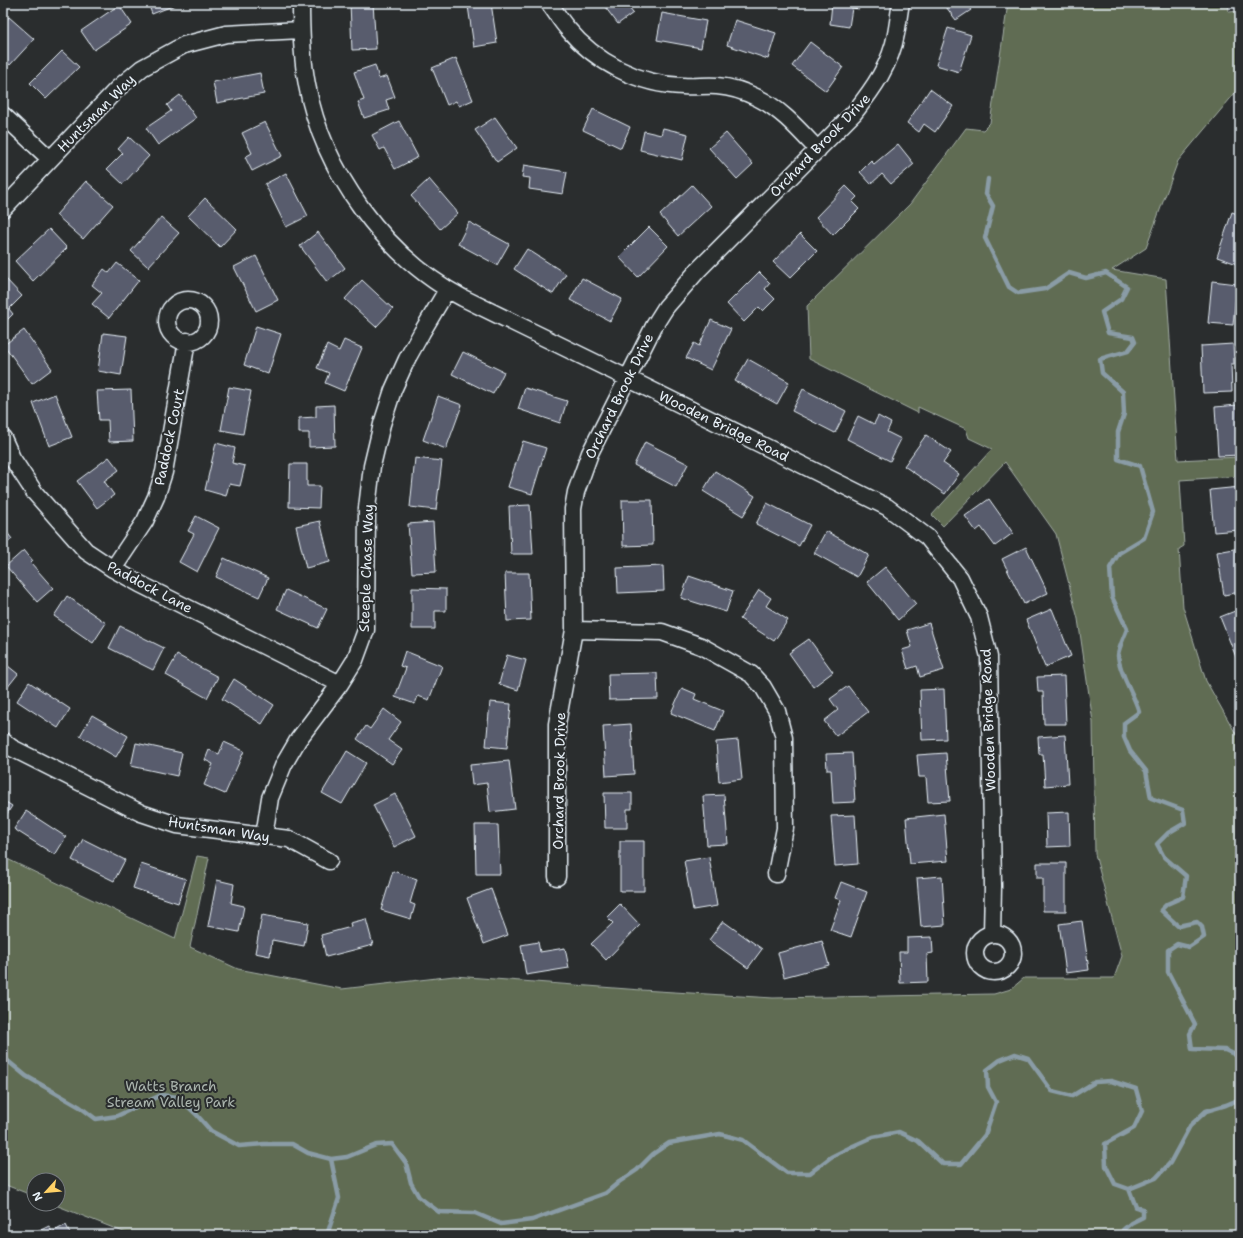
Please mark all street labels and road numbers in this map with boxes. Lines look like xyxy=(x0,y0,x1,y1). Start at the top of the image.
street label: Huntsman Way xyxy=(53,70,139,156)
street label: Orchard Brook Drive xyxy=(766,89,874,201)
street label: Orchard Brook Drive xyxy=(581,330,657,462)
street label: Paddock Court xyxy=(150,387,188,487)
street label: Wooden Bridge Road xyxy=(656,387,792,465)
street label: Steeple Chase Way xyxy=(355,504,377,632)
street label: Paddock Lane xyxy=(104,557,196,617)
street label: Wooden Bridge Road xyxy=(977,648,999,792)
street label: Orchard Brook Drive xyxy=(549,712,569,850)
street label: Huntsman Way xyxy=(167,812,271,846)

